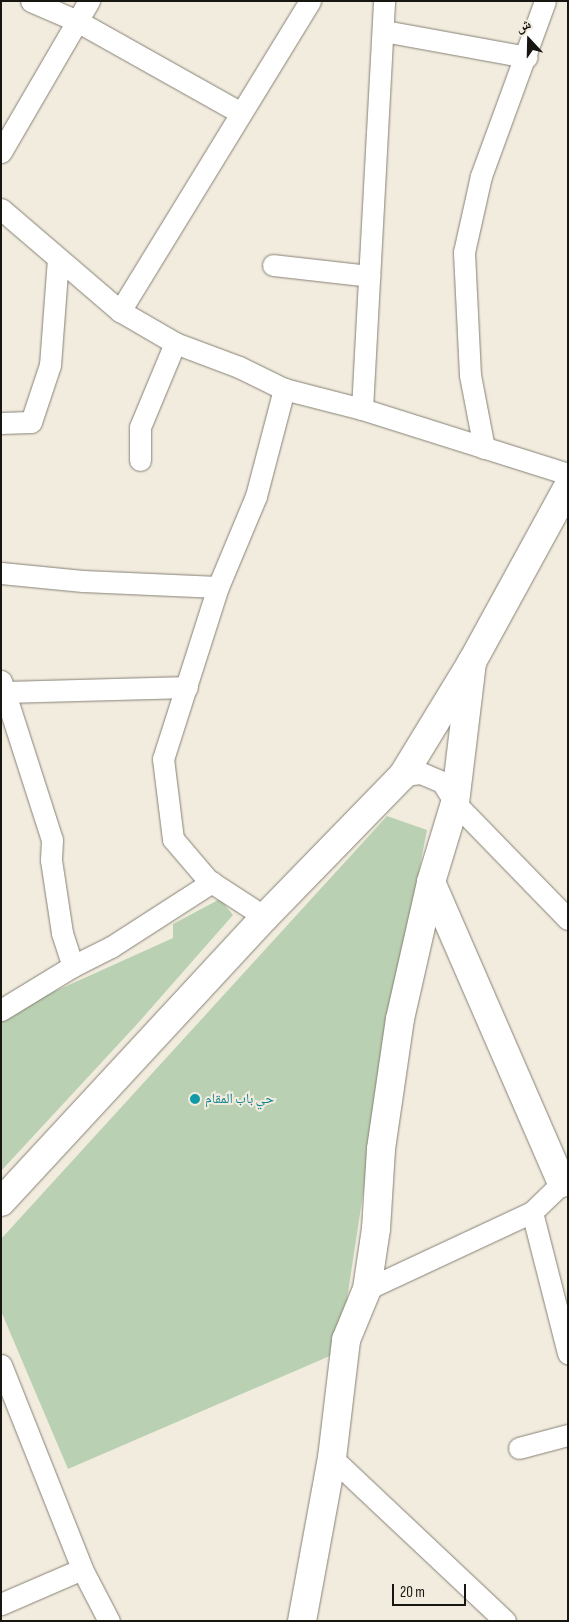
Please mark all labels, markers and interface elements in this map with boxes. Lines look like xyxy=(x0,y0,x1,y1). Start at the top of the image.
north arrow xyxy=(504,15,554,65)
text: ش xyxy=(513,15,533,36)
place label: حي باب المقام xyxy=(205,1091,274,1107)
marker: حي باب المقام xyxy=(189,1093,201,1105)
scale bar xyxy=(394,1574,468,1606)
text: 20 m xyxy=(400,1583,425,1602)

